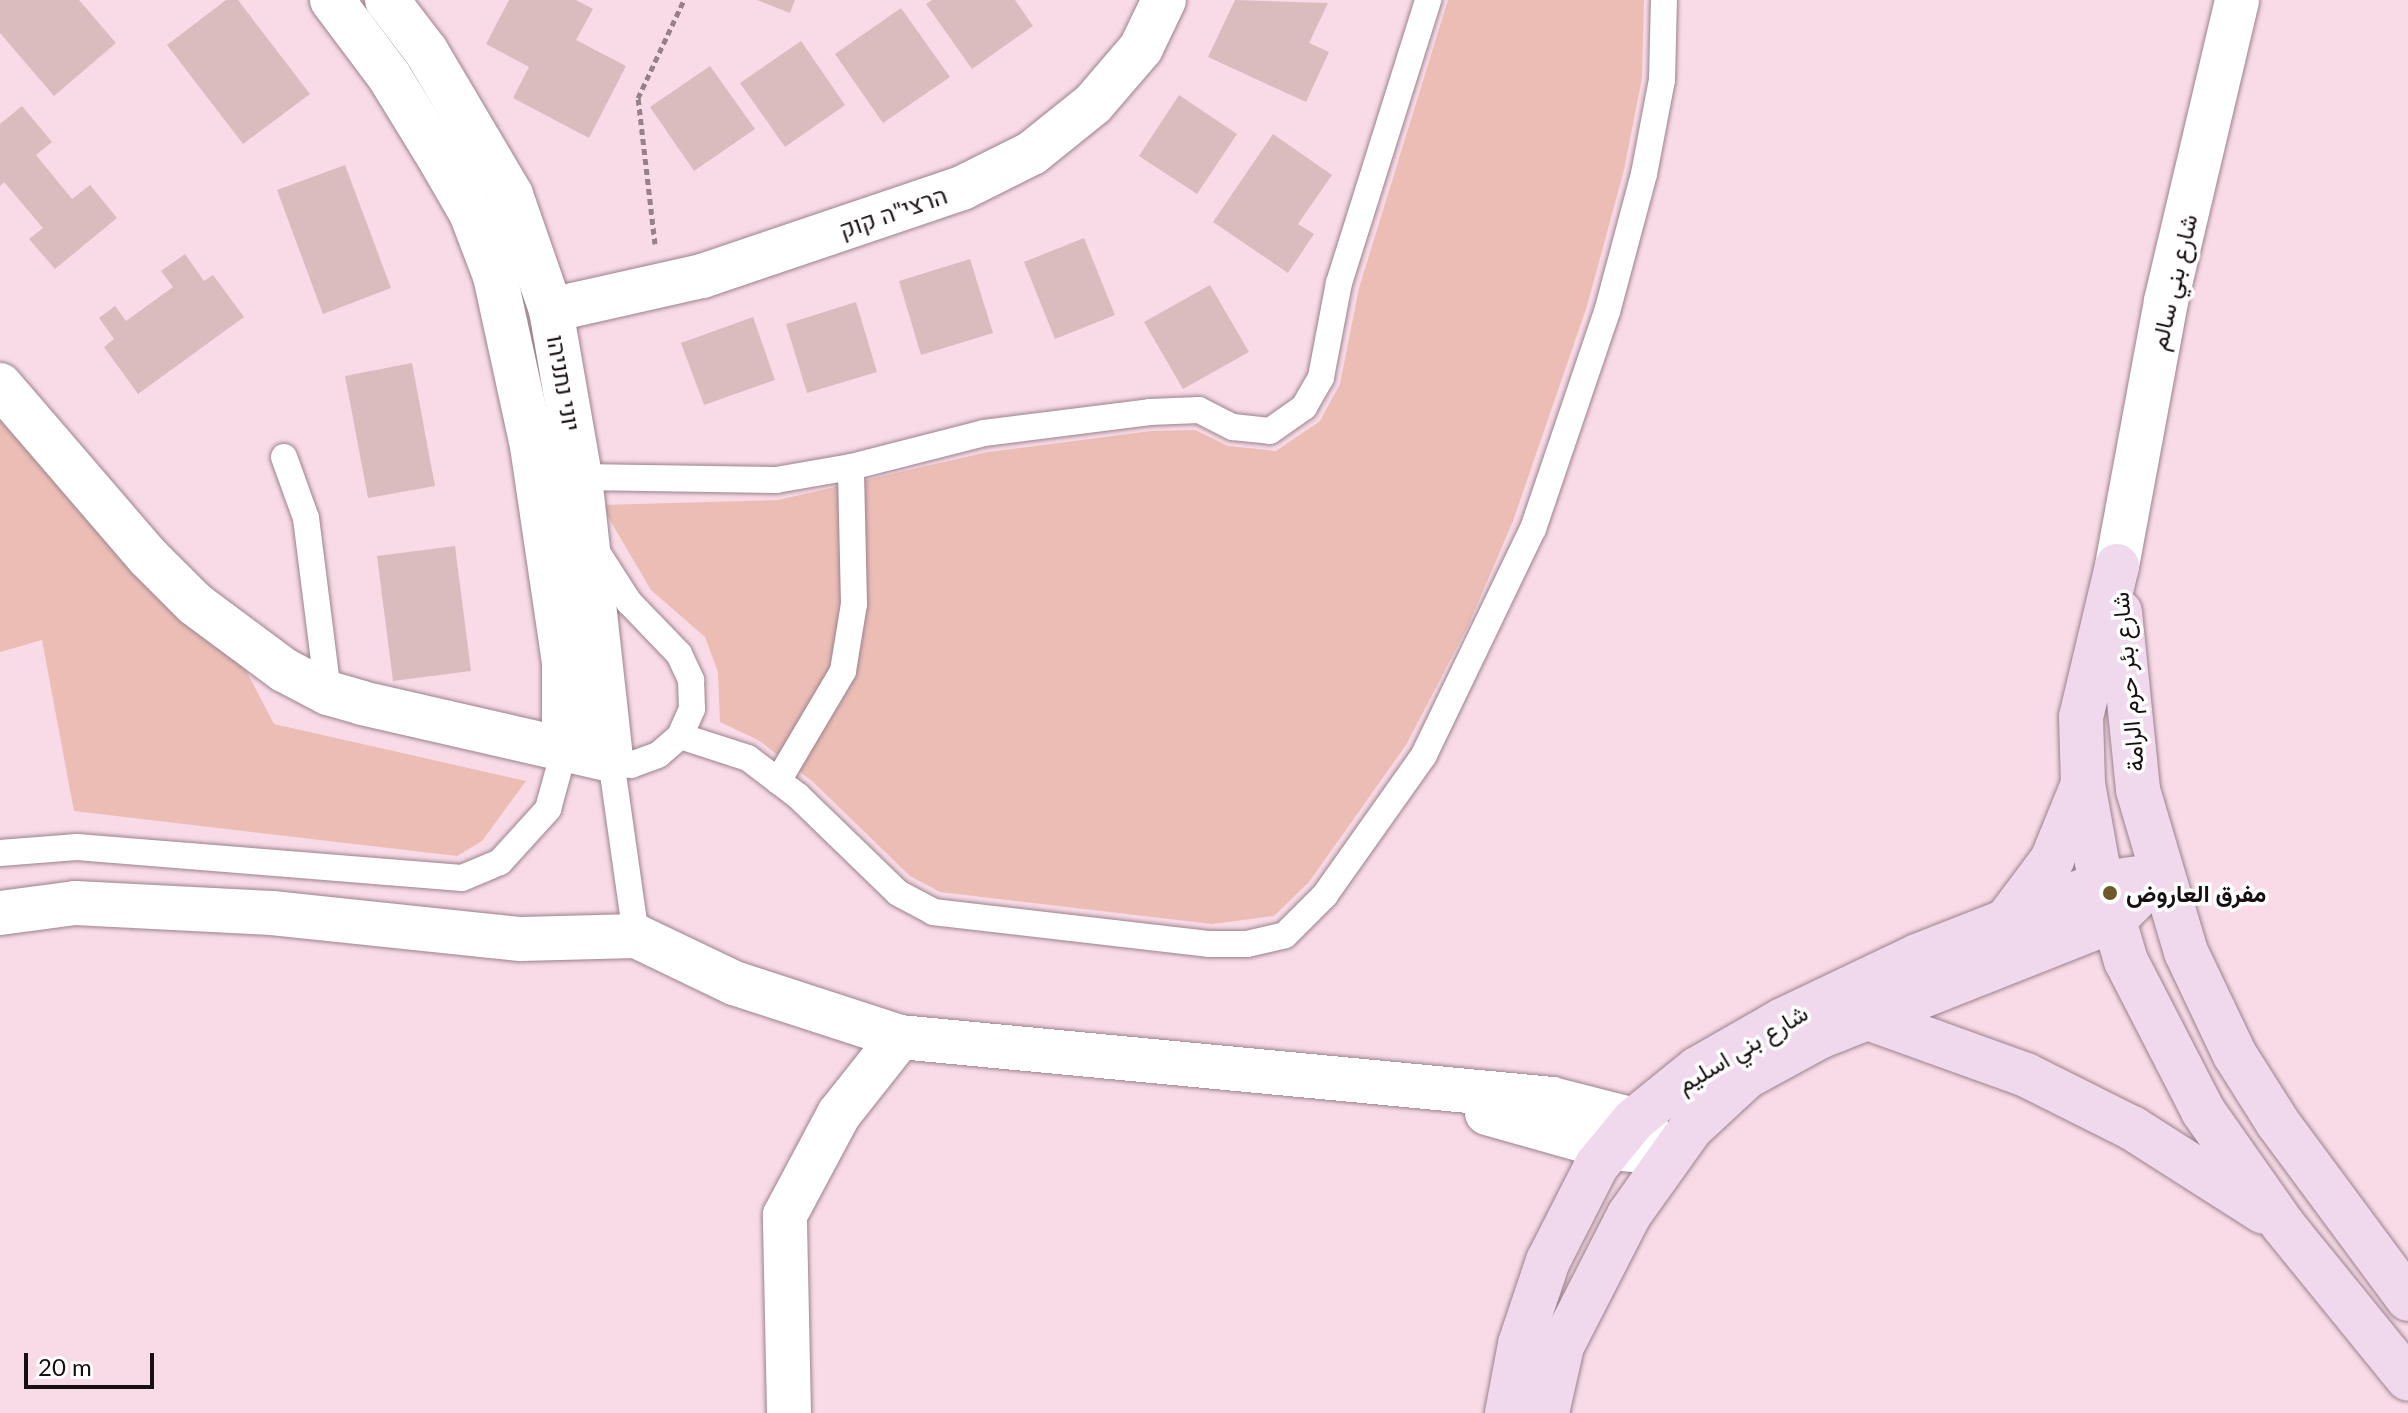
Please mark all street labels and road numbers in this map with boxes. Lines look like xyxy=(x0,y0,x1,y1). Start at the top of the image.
street label: הרצי"ה קוק xyxy=(835,180,951,244)
street label: شارع بني سالم xyxy=(2143,211,2203,353)
street label: יוני נתניהו xyxy=(541,333,587,433)
street label: شارع بئر حرم الرامة xyxy=(2105,591,2149,773)
street label: شارع بني اسليم xyxy=(1671,998,1813,1098)

